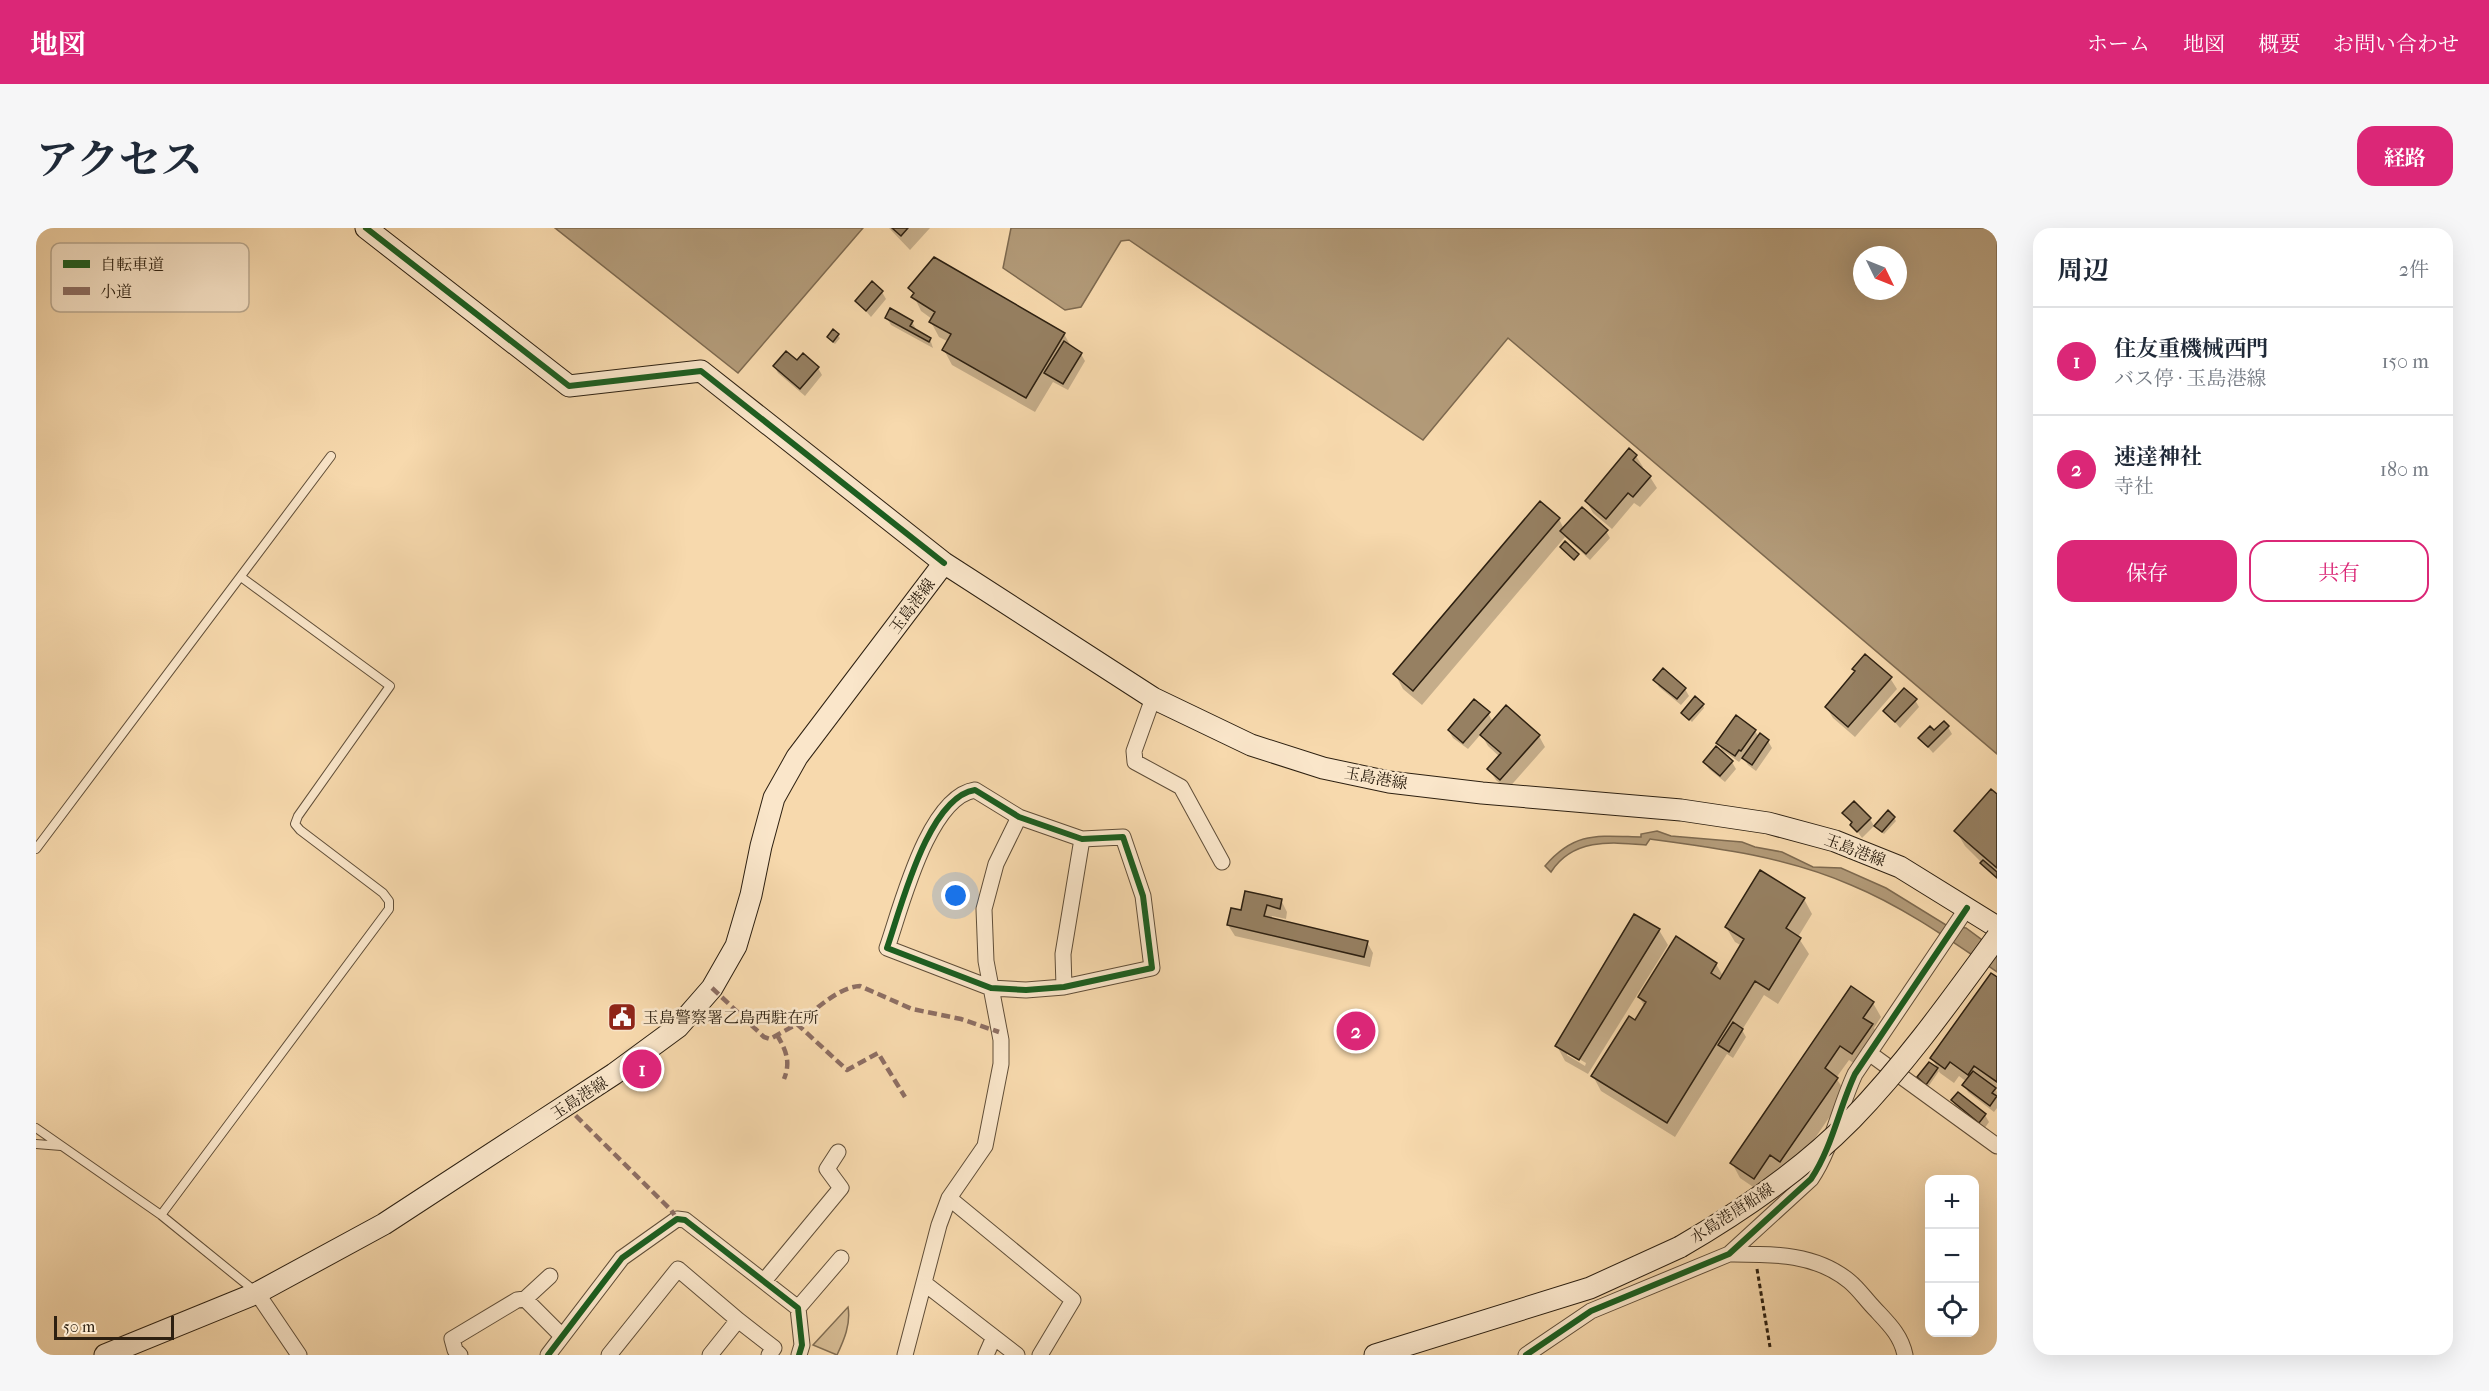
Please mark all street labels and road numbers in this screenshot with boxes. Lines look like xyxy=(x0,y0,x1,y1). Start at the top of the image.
street label: 玉島港線 xyxy=(885,575,939,637)
street label: 玉島港線 xyxy=(1343,763,1409,793)
street label: 玉島港線 xyxy=(1822,830,1888,870)
street label: 玉島港線 xyxy=(547,1073,611,1123)
street label: 水島港唐船線 xyxy=(1687,1179,1777,1247)

